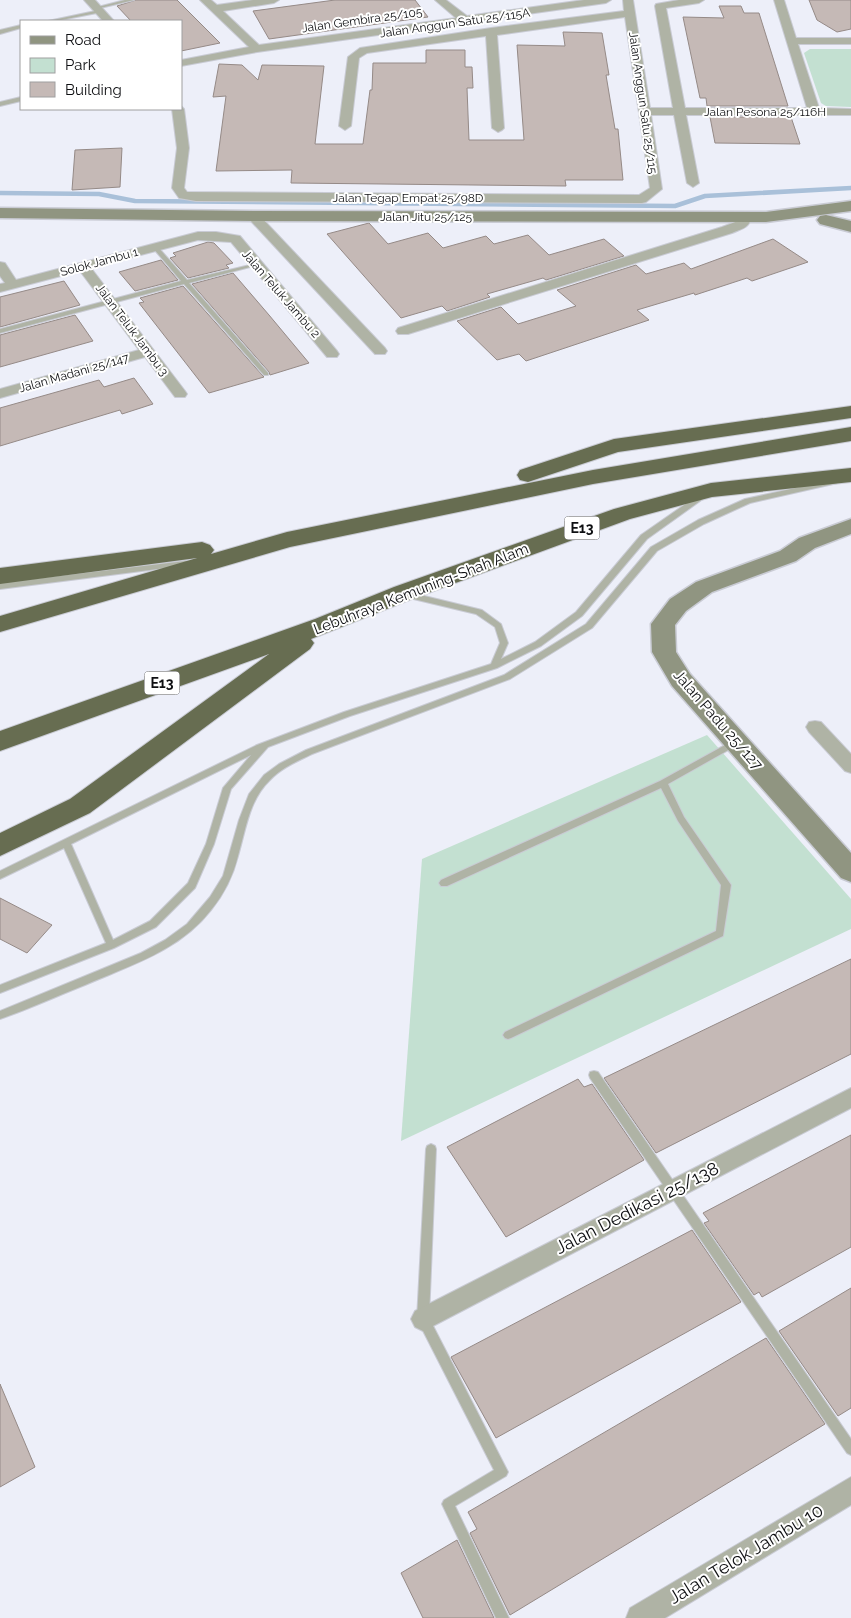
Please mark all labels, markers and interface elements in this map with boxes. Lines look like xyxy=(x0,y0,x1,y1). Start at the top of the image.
street label: Jalan Gembira 25/105 xyxy=(301,5,424,35)
street label: Jalan Anggun Satu 25/115A xyxy=(379,6,531,40)
legend xyxy=(20,20,182,110)
text: Road xyxy=(65,31,101,49)
street label: Jalan Anggun Satu 25/115 xyxy=(626,31,660,175)
text: Park xyxy=(65,56,96,74)
text: Building xyxy=(65,81,122,99)
street label: Jalan Pesona 25/116H xyxy=(704,105,826,119)
street label: Jalan Tegap Empat 25/98D xyxy=(333,191,484,205)
street label: Jalan Jitu 25/125 xyxy=(380,210,472,224)
street label: Solok Jambu 1 xyxy=(59,245,139,279)
street label: Jalan Teluk Jambu 2 xyxy=(239,247,323,341)
street label: Jalan Teluk Jambu 3 xyxy=(93,281,171,379)
street label: Jalan Madani 25/147 xyxy=(17,350,131,395)
road number: E13 xyxy=(564,516,600,540)
street label: Lebuhraya Kemuning-Shah Alam xyxy=(311,540,531,638)
street label: Jalan Padu 25/127 xyxy=(670,666,766,774)
road number: E13 xyxy=(144,671,180,694)
street label: Jalan Dedikasi 25/138 xyxy=(551,1157,722,1258)
street label: Jalan Telok Jambu 10 xyxy=(665,1499,827,1608)

